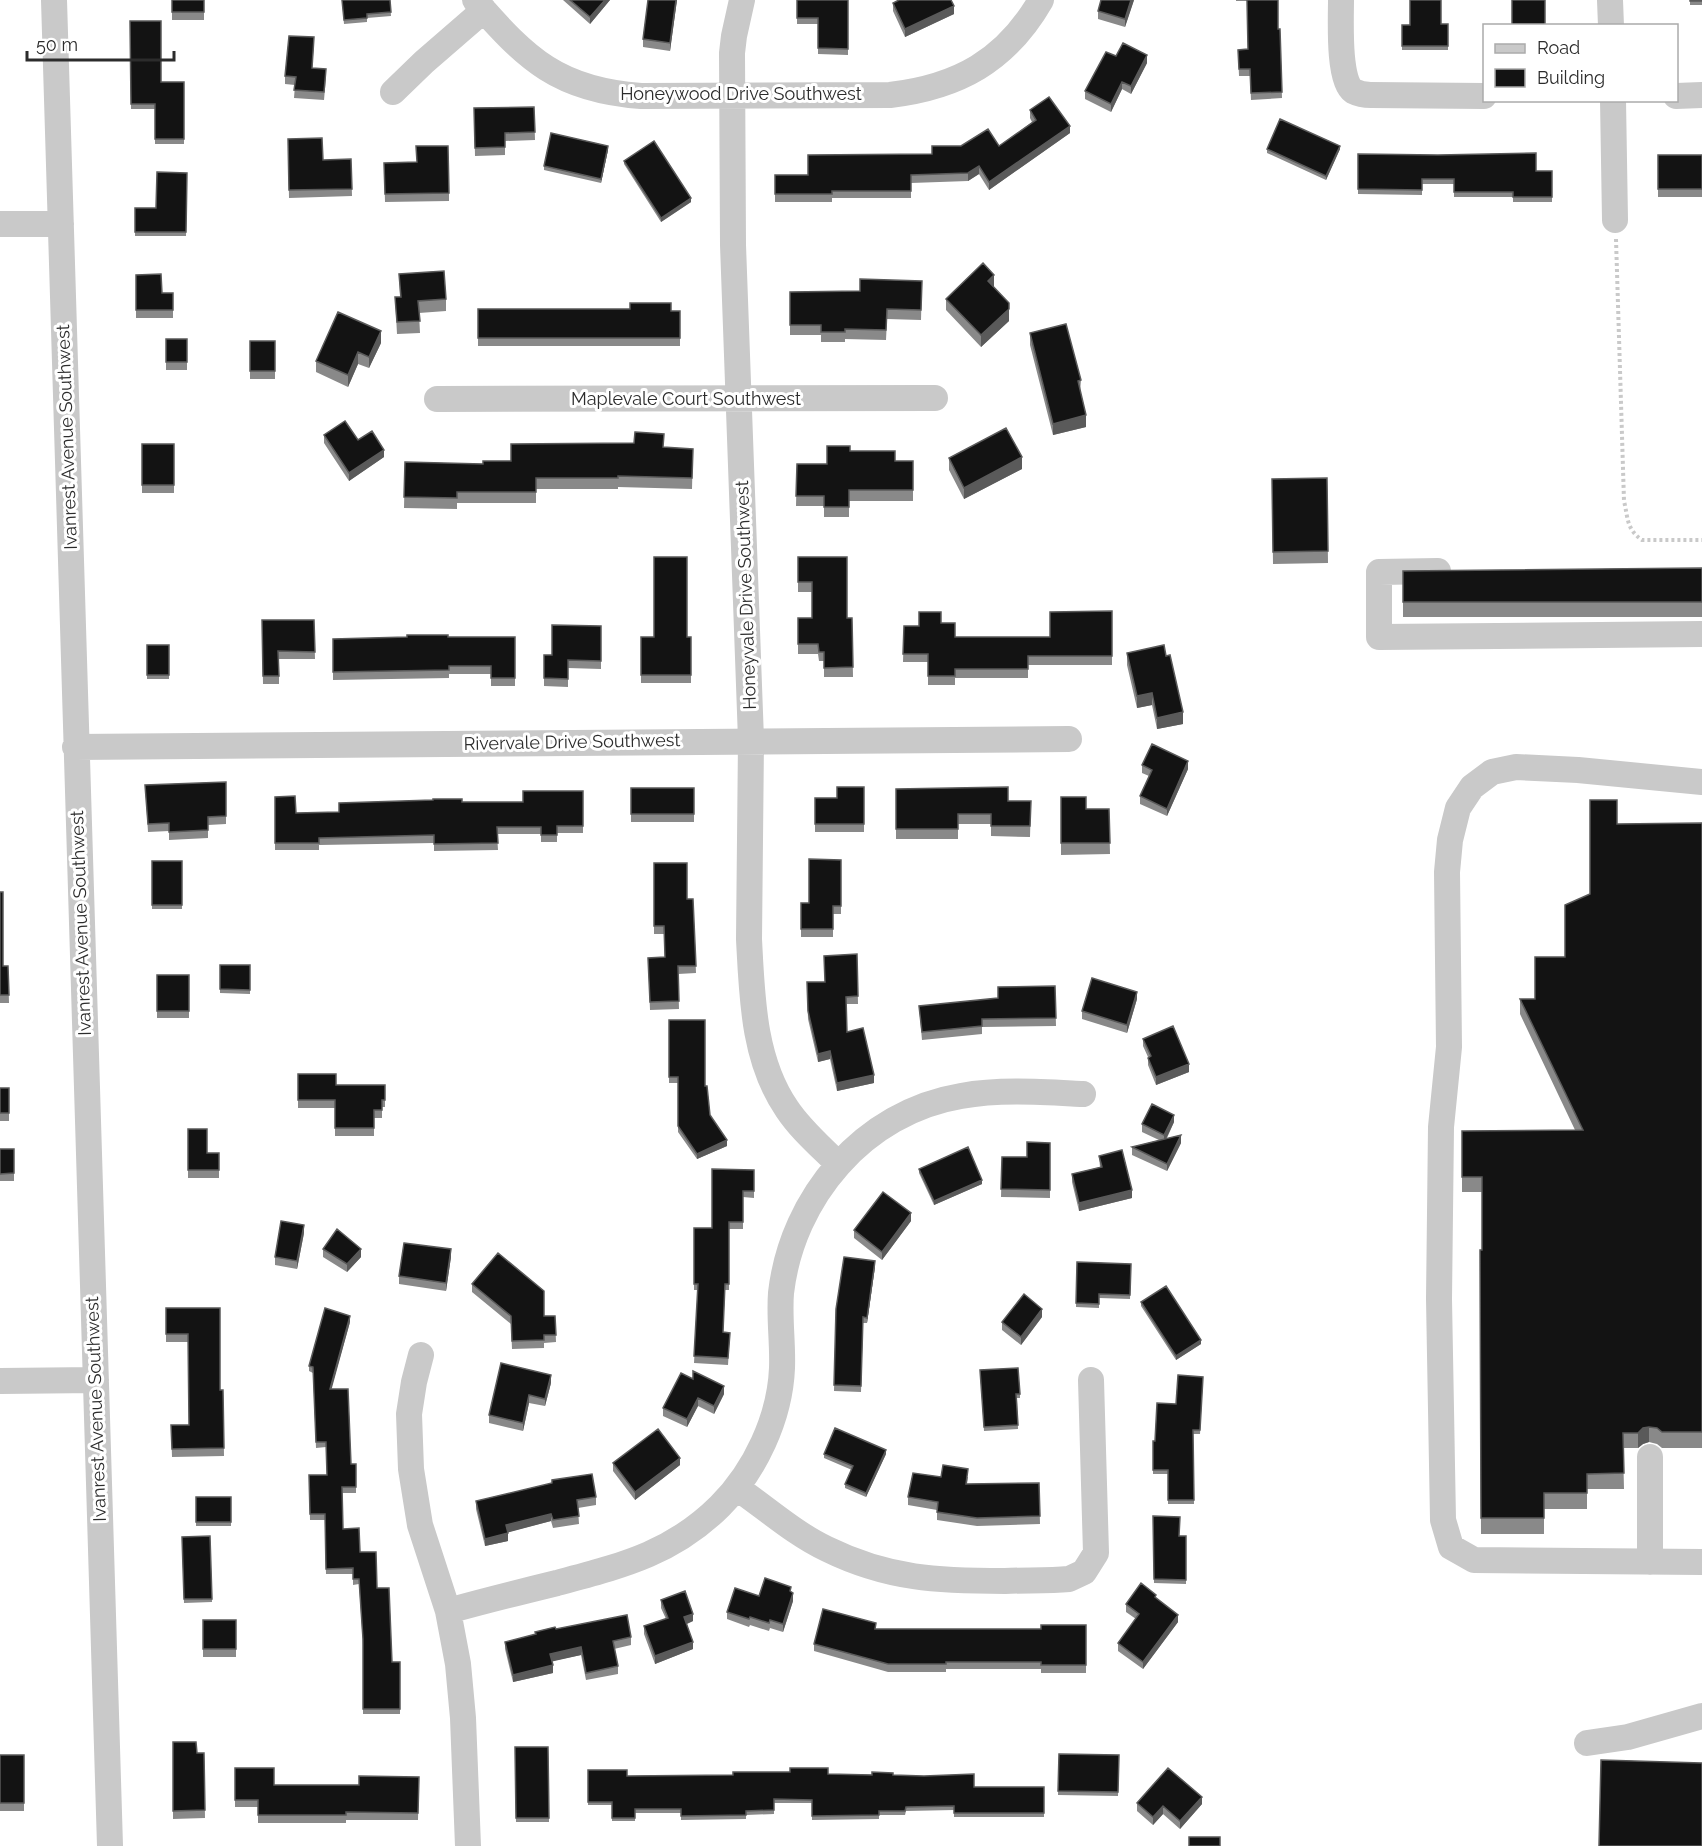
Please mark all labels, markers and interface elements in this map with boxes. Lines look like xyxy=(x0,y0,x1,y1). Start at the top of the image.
scale bar xyxy=(27,24,174,62)
legend xyxy=(1483,24,1678,102)
text: 50 m xyxy=(36,34,78,55)
text: Road xyxy=(1537,37,1580,58)
text: Building xyxy=(1537,67,1605,88)
street label: Honeywood Drive Southwest xyxy=(620,83,862,104)
street label: Ivanrest Avenue Southwest xyxy=(52,324,81,550)
street label: Maplevale Court Southwest xyxy=(571,388,801,409)
street label: Honeyvale Drive Southwest xyxy=(731,480,760,710)
street label: Rivervale Drive Southwest xyxy=(463,729,681,754)
street label: Ivanrest Avenue Southwest xyxy=(66,810,95,1036)
street label: Ivanrest Avenue Southwest xyxy=(81,1296,110,1522)

